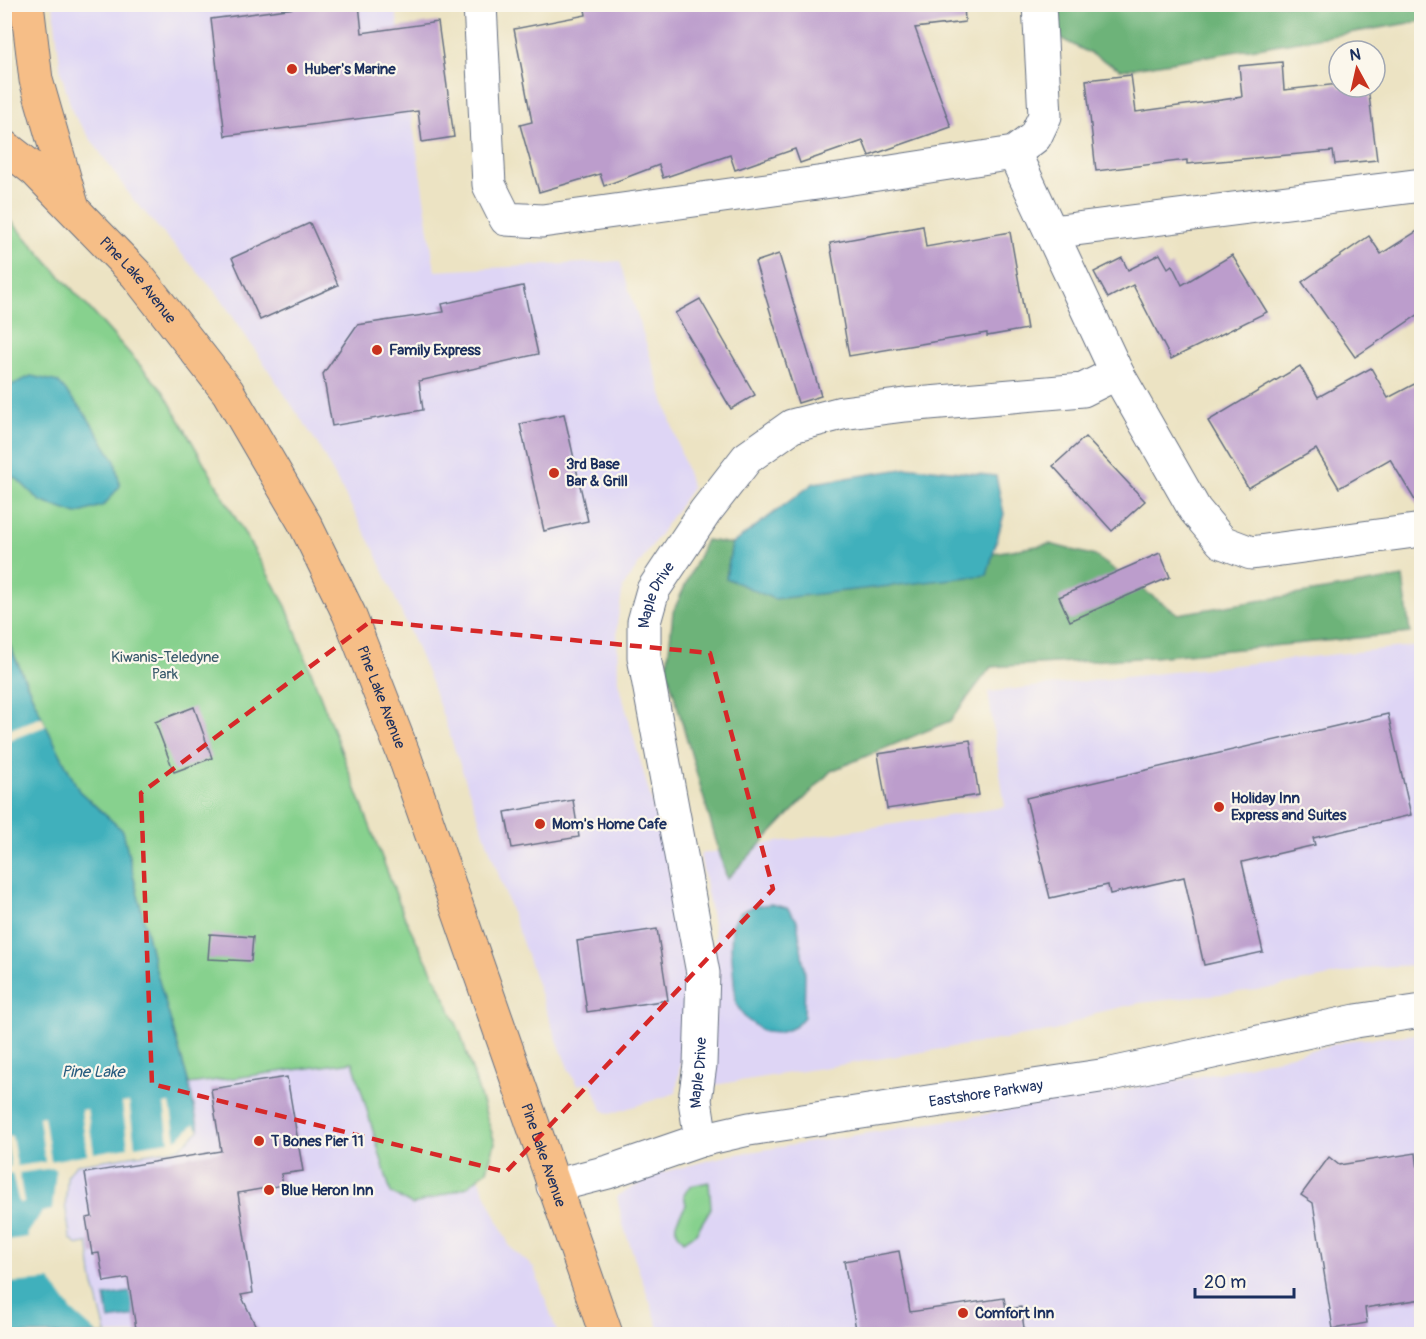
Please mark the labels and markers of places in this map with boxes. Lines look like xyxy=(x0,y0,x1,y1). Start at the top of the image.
place label: Huber's Marine xyxy=(304,60,396,79)
marker: Huber's Marine xyxy=(285,62,299,76)
place label: Family Express xyxy=(389,341,481,360)
marker: Family Express xyxy=(370,343,384,357)
place label: 3rd Base Bar & Grill xyxy=(566,455,628,491)
marker: 3rd Base Bar & Grill xyxy=(547,466,561,480)
place label: Holiday Inn Express and Suites xyxy=(1231,789,1347,825)
marker: Holiday Inn Express and Suites xyxy=(1212,800,1226,814)
place label: Mom's Home Cafe xyxy=(552,815,667,834)
marker: Mom's Home Cafe xyxy=(533,817,547,831)
place label: T Bones Pier 11 xyxy=(270,1132,364,1151)
marker: T Bones Pier 11 xyxy=(252,1134,266,1148)
place label: Blue Heron Inn xyxy=(281,1181,374,1200)
marker: Blue Heron Inn xyxy=(262,1183,276,1197)
place label: Comfort Inn xyxy=(975,1304,1055,1323)
marker: Comfort Inn xyxy=(956,1306,970,1320)

